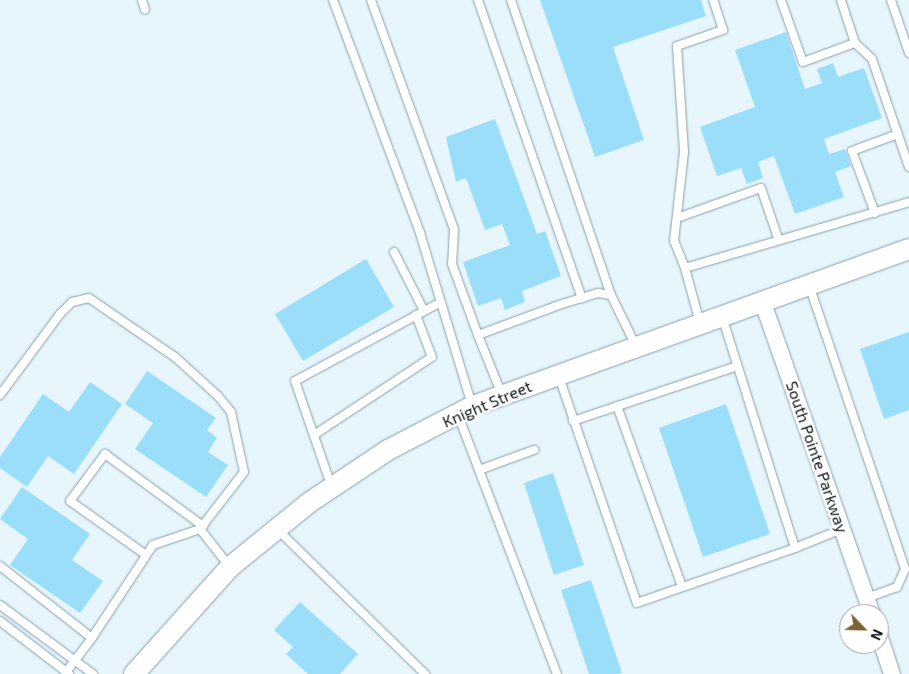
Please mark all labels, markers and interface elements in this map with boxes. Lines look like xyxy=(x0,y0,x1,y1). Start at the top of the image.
street label: Knight Street xyxy=(439,377,535,431)
street label: South Pointe Parkway xyxy=(782,379,852,535)
north arrow xyxy=(839,604,889,654)
text: N xyxy=(867,627,887,643)

